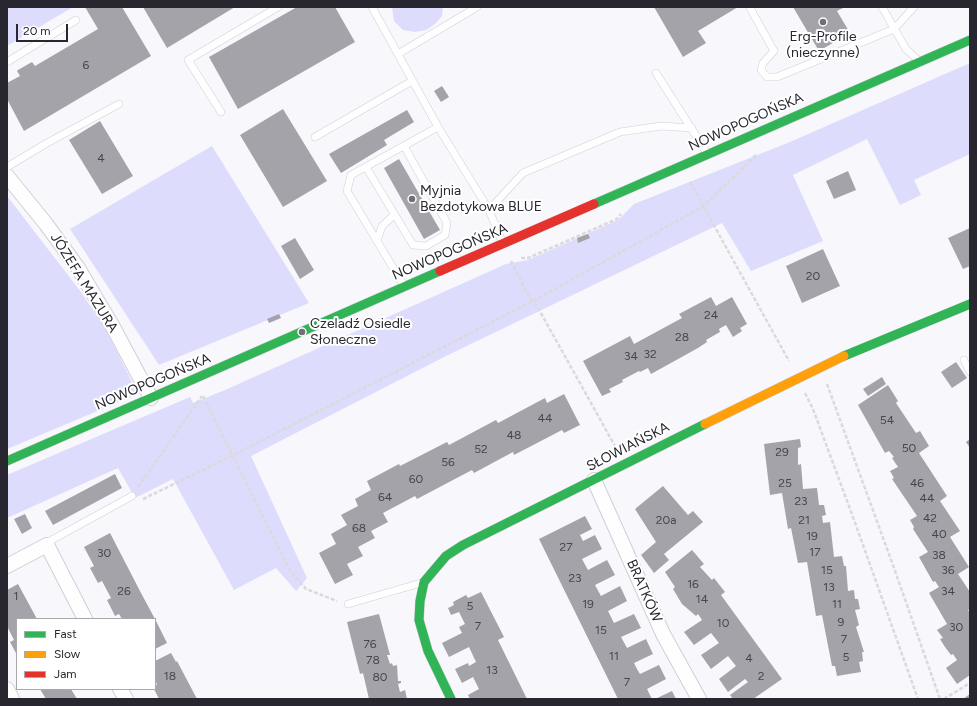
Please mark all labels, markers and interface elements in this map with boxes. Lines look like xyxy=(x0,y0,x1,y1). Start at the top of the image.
scale bar xyxy=(18,16,70,42)
marker: Erg-Profile (nieczynne) xyxy=(818,17,828,27)
text: 20 m xyxy=(23,24,51,38)
place label: Erg-Profile (nieczynne) xyxy=(786,29,860,62)
house number: 6 xyxy=(83,58,89,72)
street label: NOWOPOGOŃSKA xyxy=(686,89,806,155)
house number: 4 xyxy=(97,151,105,165)
place label: Myjnia Bezdotykowa BLUE xyxy=(420,183,542,216)
marker: Myjnia Bezdotykowa BLUE xyxy=(407,194,417,204)
street label: NOWOPOGOŃSKA xyxy=(390,220,510,284)
street label: JÓZEFA MAZURA xyxy=(47,230,121,336)
house number: 20 xyxy=(806,269,820,283)
house number: 24 xyxy=(704,308,718,322)
place label: Czeladź Osiedle Słoneczne xyxy=(310,316,411,348)
marker: Czeladź Osiedle Słoneczne xyxy=(297,327,307,337)
house number: 28 xyxy=(675,330,689,344)
house number: 32 xyxy=(643,347,657,361)
house number: 34 xyxy=(624,349,638,363)
street label: NOWOPOGOŃSKA xyxy=(93,350,213,414)
house number: 44 xyxy=(538,411,552,425)
house number: 54 xyxy=(880,413,894,427)
street label: SŁOWIAŃSKA xyxy=(584,419,672,475)
house number: 48 xyxy=(507,428,521,442)
house number: 50 xyxy=(902,441,916,455)
house number: 52 xyxy=(474,442,488,456)
house number: 29 xyxy=(775,445,789,459)
house number: 56 xyxy=(441,455,455,469)
house number: 60 xyxy=(409,472,423,486)
house number: 25 xyxy=(778,476,792,490)
house number: 46 xyxy=(910,476,924,490)
house number: 64 xyxy=(378,490,392,504)
house number: 44 xyxy=(920,491,934,505)
house number: 23 xyxy=(794,494,808,508)
house number: 42 xyxy=(923,511,937,525)
house number: 20a xyxy=(656,513,676,527)
house number: 21 xyxy=(798,513,810,527)
house number: 68 xyxy=(352,521,366,535)
house number: 40 xyxy=(931,527,947,541)
house number: 19 xyxy=(806,529,818,543)
house number: 27 xyxy=(559,540,573,554)
house number: 17 xyxy=(809,545,821,559)
house number: 30 xyxy=(97,546,111,560)
house number: 38 xyxy=(932,548,946,562)
street label: BRATKÓW xyxy=(623,557,665,625)
house number: 15 xyxy=(821,563,833,577)
house number: 36 xyxy=(941,563,955,577)
house number: 23 xyxy=(568,571,582,585)
house number: 16 xyxy=(687,577,699,591)
house number: 13 xyxy=(823,580,835,594)
house number: 26 xyxy=(117,584,131,598)
house number: 34 xyxy=(941,584,955,598)
house number: 1 xyxy=(14,589,18,603)
house number: 14 xyxy=(696,592,708,606)
house number: 19 xyxy=(582,597,594,611)
house number: 11 xyxy=(832,597,842,611)
house number: 5 xyxy=(467,599,473,613)
house number: 9 xyxy=(838,615,844,629)
house number: 10 xyxy=(717,616,729,630)
legend xyxy=(16,618,156,690)
house number: 7 xyxy=(475,619,481,633)
house number: 30 xyxy=(949,620,963,634)
house number: 15 xyxy=(595,623,607,637)
text: Fast xyxy=(54,627,77,641)
house number: 7 xyxy=(841,632,847,646)
house number: 76 xyxy=(363,637,377,651)
text: Slow xyxy=(54,647,80,661)
house number: 11 xyxy=(609,649,619,663)
house number: 5 xyxy=(843,650,849,664)
house number: 4 xyxy=(745,651,753,665)
house number: 78 xyxy=(366,653,380,667)
house number: 13 xyxy=(486,663,498,677)
text: Jam xyxy=(54,667,77,681)
house number: 18 xyxy=(164,669,176,683)
house number: 2 xyxy=(758,669,764,683)
house number: 80 xyxy=(372,670,388,684)
house number: 7 xyxy=(624,675,630,689)

